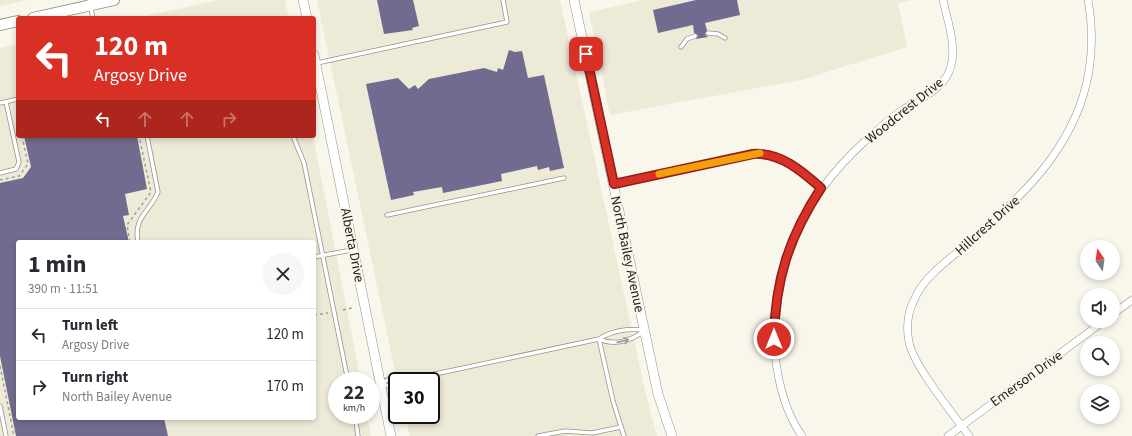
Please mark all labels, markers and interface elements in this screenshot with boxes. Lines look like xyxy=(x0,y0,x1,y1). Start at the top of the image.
text: 120 m xyxy=(94,26,168,66)
icon: left xyxy=(28,32,80,84)
pin xyxy=(569,37,603,71)
icon: arrive xyxy=(575,43,597,65)
text: Argosy Drive xyxy=(94,63,187,88)
street label: Woodcrest Drive xyxy=(861,73,948,149)
icon: left xyxy=(92,108,114,130)
icon: ahead xyxy=(134,108,156,130)
icon: ahead xyxy=(176,108,198,130)
icon: right xyxy=(218,108,240,130)
street label: Hillcrest Drive xyxy=(951,191,1025,260)
street label: North Bailey Avenue xyxy=(605,194,649,314)
street label: Alberta Drive xyxy=(335,206,369,284)
north arrow xyxy=(1080,240,1120,280)
map controls xyxy=(1080,240,1120,424)
text: 1 min xyxy=(28,247,86,282)
button: close xyxy=(262,253,304,295)
text: 390 m · 11:51 xyxy=(28,280,98,298)
button: sound xyxy=(1080,288,1120,328)
text: Turn left xyxy=(62,315,118,336)
position arrow xyxy=(753,318,795,360)
icon: left xyxy=(28,324,50,346)
text: 120 m xyxy=(266,324,304,345)
text: Argosy Drive xyxy=(62,336,129,354)
button: search xyxy=(1080,336,1120,376)
one-way arrow xyxy=(616,337,629,344)
street label: Emerson Drive xyxy=(986,346,1067,412)
text: Turn right xyxy=(62,367,128,388)
speed limit sign: 30 xyxy=(388,372,440,424)
icon: right xyxy=(28,376,50,398)
text: 170 m xyxy=(266,376,304,397)
text: 22 xyxy=(343,379,365,407)
button: layers xyxy=(1080,384,1120,424)
text: North Bailey Avenue xyxy=(62,388,172,406)
text: km/h xyxy=(343,401,365,415)

